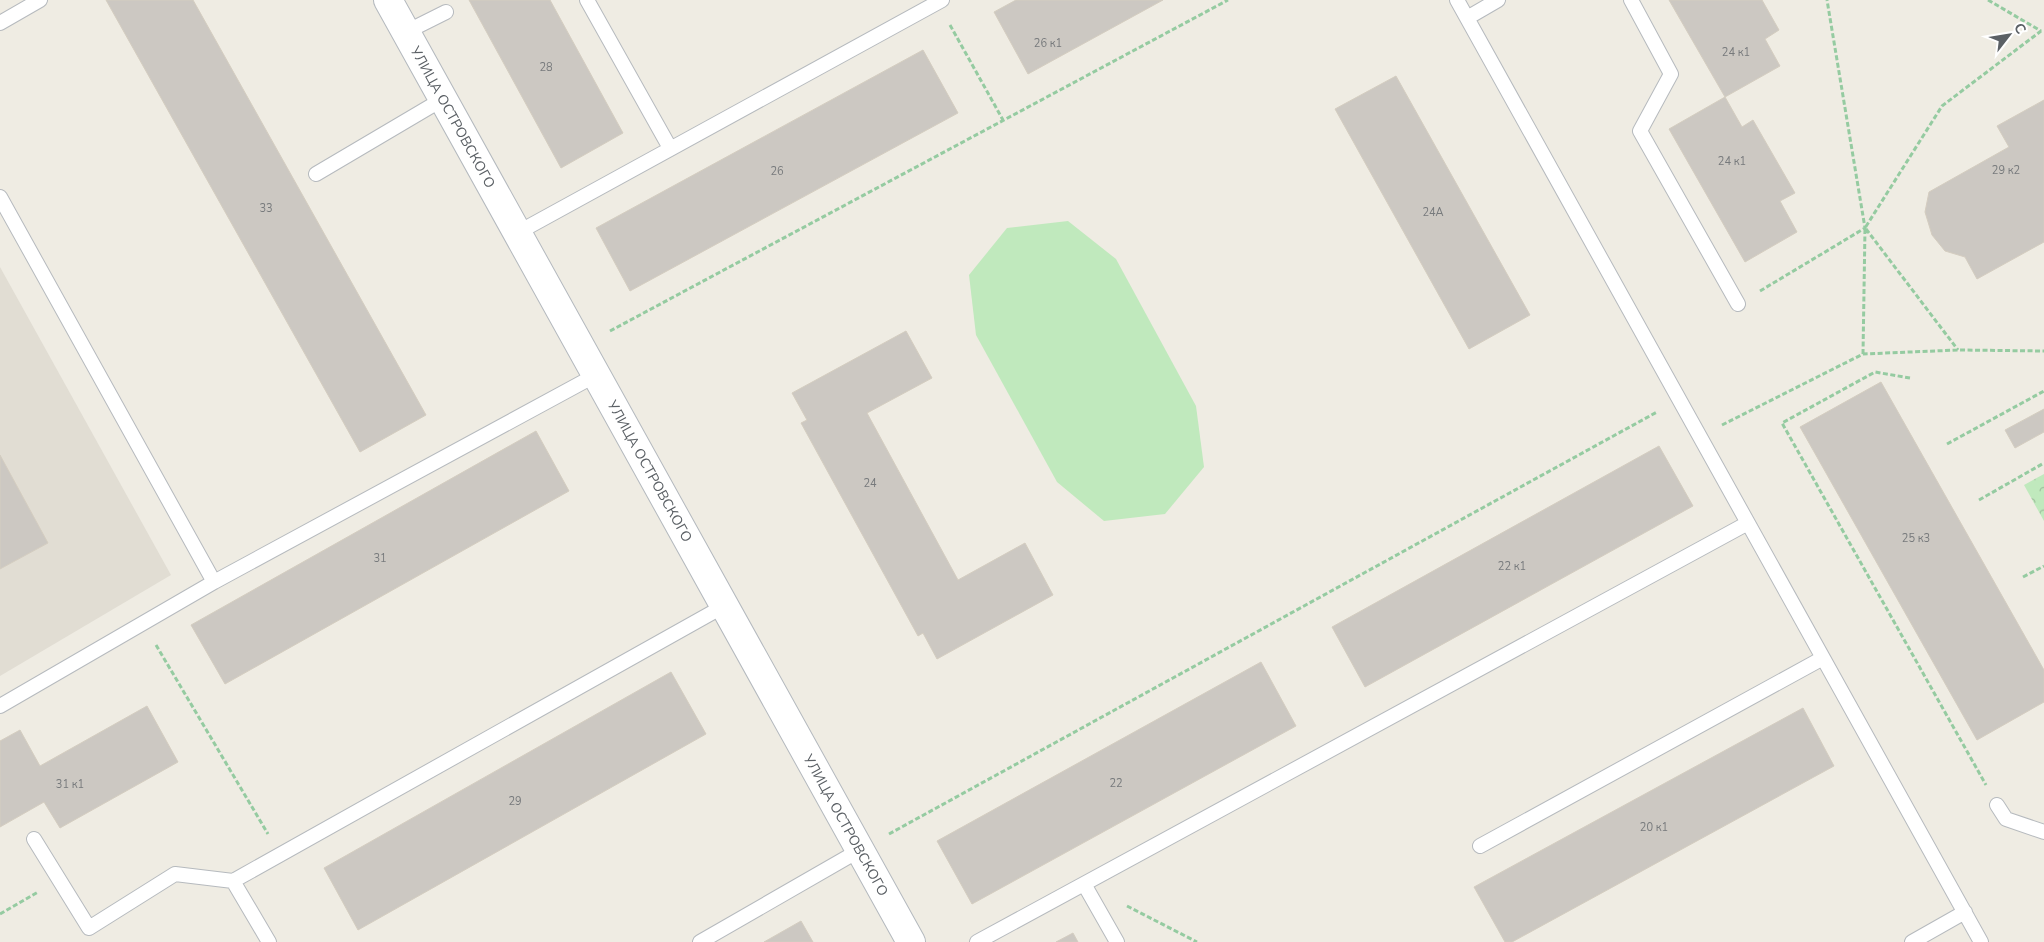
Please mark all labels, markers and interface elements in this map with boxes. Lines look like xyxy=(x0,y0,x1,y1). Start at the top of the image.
north arrow xyxy=(1984,10,2034,60)
text: С xyxy=(2009,20,2031,38)
house number: 26 к1 xyxy=(1034,36,1062,51)
street label: УЛИЦА ОСТРОВСКОГО xyxy=(405,42,499,191)
house number: 24 к1 xyxy=(1722,45,1750,60)
house number: 28 xyxy=(539,60,553,75)
house number: 24 к1 xyxy=(1718,154,1746,169)
house number: 29 к2 xyxy=(1992,163,2020,178)
house number: 26 xyxy=(770,164,784,179)
house number: 33 xyxy=(259,201,273,216)
house number: 24А xyxy=(1422,205,1444,220)
street label: УЛИЦА ОСТРОВСКОГО xyxy=(602,396,696,545)
house number: 24 xyxy=(863,476,877,491)
house number: 25 к3 xyxy=(1902,531,1930,546)
house number: 31 xyxy=(373,551,387,566)
house number: 22 к1 xyxy=(1498,559,1526,574)
street label: УЛИЦА ОСТРОВСКОГО xyxy=(798,750,892,899)
house number: 22 xyxy=(1109,776,1123,791)
house number: 31 к1 xyxy=(56,777,84,792)
house number: 29 xyxy=(508,794,522,809)
house number: 20 к1 xyxy=(1640,820,1668,835)

